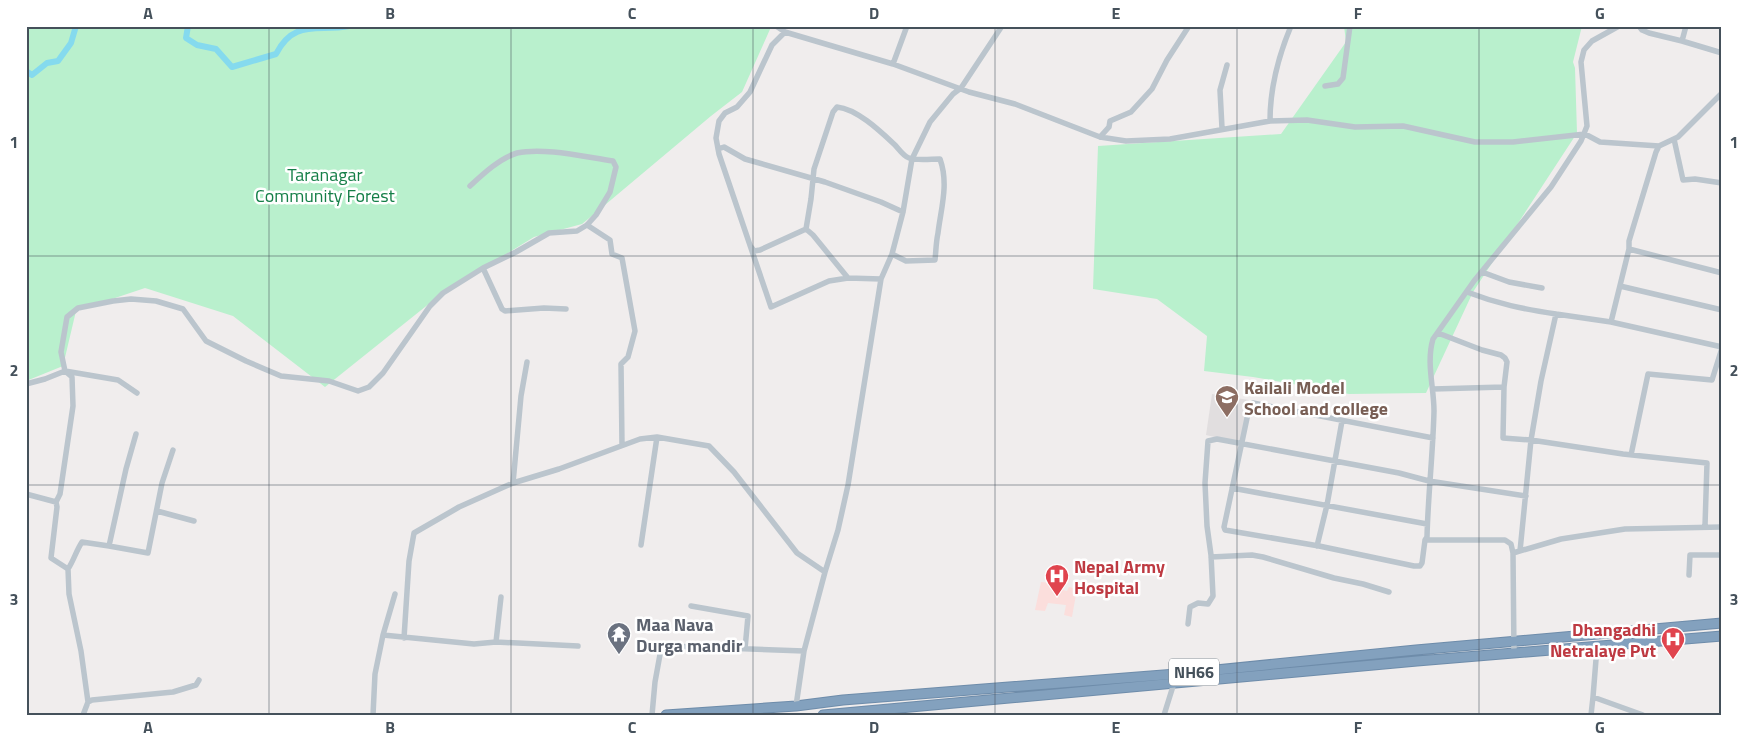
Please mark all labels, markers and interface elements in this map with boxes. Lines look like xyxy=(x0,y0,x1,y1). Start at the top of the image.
text: A xyxy=(143,1,153,25)
text: B xyxy=(385,1,395,25)
text: C xyxy=(628,1,637,25)
text: D xyxy=(869,1,879,25)
text: E xyxy=(1112,1,1121,25)
text: F xyxy=(1354,1,1363,25)
text: G xyxy=(1595,1,1605,25)
text: 1 xyxy=(10,130,18,154)
text: 1 xyxy=(1730,130,1738,154)
park label: Taranagar Community Forest xyxy=(255,161,396,209)
text: 2 xyxy=(10,358,18,382)
text: 2 xyxy=(1730,358,1738,382)
place label: Kailali Model School and college xyxy=(1244,374,1388,422)
school or university icon: Kailali Model School and college xyxy=(1214,384,1240,418)
place label: Nepal Army Hospital xyxy=(1074,553,1165,601)
hospital icon: Nepal Army Hospital xyxy=(1044,563,1070,597)
text: 3 xyxy=(10,587,18,611)
text: 3 xyxy=(1730,587,1738,611)
place label: Maa Nava Durga mandir xyxy=(636,611,743,659)
place label: Dhangadhi Netralaye Pvt xyxy=(1550,616,1656,664)
temple icon: Maa Nava Durga mandir xyxy=(606,621,632,655)
hospital icon: Dhangadhi Netralaye Pvt xyxy=(1660,626,1686,660)
road number: NH66 xyxy=(1169,659,1219,686)
text: A xyxy=(143,715,153,739)
text: B xyxy=(385,715,395,739)
text: C xyxy=(628,715,637,739)
text: D xyxy=(869,715,879,739)
text: E xyxy=(1112,715,1121,739)
text: F xyxy=(1354,715,1363,739)
text: G xyxy=(1595,715,1605,739)

